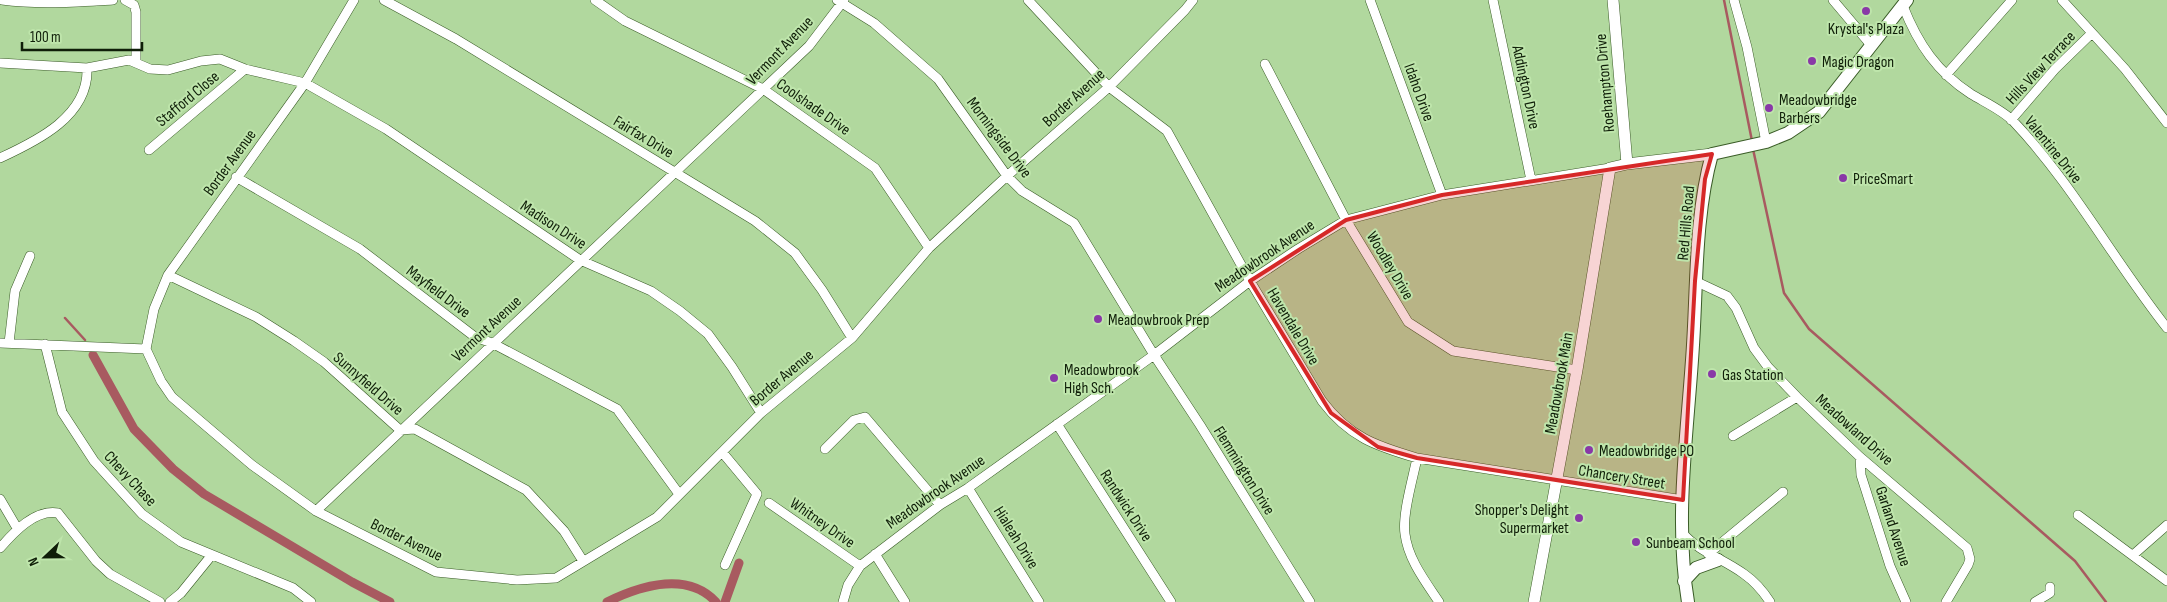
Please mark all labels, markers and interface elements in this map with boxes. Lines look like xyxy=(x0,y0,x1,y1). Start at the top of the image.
marker: Krystal's Plaza xyxy=(1860,5,1872,17)
street label: Vermont Avenue xyxy=(743,13,818,89)
scale bar xyxy=(22,20,142,52)
place label: Krystal's Plaza xyxy=(1828,20,1904,39)
street label: Hills View Terrace xyxy=(2002,27,2080,109)
text: 100 m xyxy=(30,28,61,47)
street label: Roehampton Drive xyxy=(1592,33,1619,133)
street label: Addington Drive xyxy=(1507,43,1544,131)
place label: Magic Dragon xyxy=(1822,53,1894,72)
marker: Magic Dragon xyxy=(1806,55,1818,67)
street label: Idaho Drive xyxy=(1399,61,1438,124)
street label: Border Avenue xyxy=(1039,65,1109,131)
street label: Stafford Close xyxy=(153,67,223,131)
street label: Coolshade Drive xyxy=(772,75,854,140)
place label: Meadowbridge Barbers xyxy=(1779,91,1857,128)
street label: Morningside Drive xyxy=(962,94,1035,182)
marker: Meadowbridge Barbers xyxy=(1763,102,1775,114)
street label: Fairfax Drive xyxy=(610,112,677,163)
street label: Valentine Drive xyxy=(2020,113,2086,187)
street label: Border Avenue xyxy=(200,126,261,200)
place label: PriceSmart xyxy=(1853,170,1913,189)
marker: PriceSmart xyxy=(1837,172,1849,184)
street label: Red Hills Road xyxy=(1674,185,1699,261)
street label: Madison Drive xyxy=(517,197,590,254)
street label: Meadowbrook Avenue xyxy=(1211,216,1318,297)
street label: Woodley Drive xyxy=(1362,228,1417,303)
street label: Mayfield Drive xyxy=(402,262,474,322)
street label: Havendale Drive xyxy=(1262,285,1323,369)
street label: Vermont Avenue xyxy=(448,292,526,366)
place label: Meadowbrook Prep xyxy=(1108,311,1209,330)
marker: Meadowbrook Prep xyxy=(1092,313,1104,325)
street label: Meadowbrook Main xyxy=(1541,331,1578,435)
street label: Border Avenue xyxy=(746,346,818,410)
street label: Sunnyfield Drive xyxy=(329,348,407,420)
place label: Meadowbrook High Sch. xyxy=(1064,361,1139,398)
place label: Gas Station xyxy=(1722,366,1784,385)
marker: Gas Station xyxy=(1706,368,1718,380)
marker: Meadowbrook High Sch. xyxy=(1048,372,1060,384)
street label: Meadowland Drive xyxy=(1811,390,1897,470)
street label: Flemmington Drive xyxy=(1209,423,1279,519)
place label: Meadowbridge PO xyxy=(1599,442,1694,461)
marker: Meadowbridge PO xyxy=(1583,444,1595,456)
street label: Chevy Chase xyxy=(99,447,160,511)
street label: Meadowbrook Avenue xyxy=(883,451,989,533)
street label: Chancery Street xyxy=(1577,461,1667,494)
street label: Randwick Drive xyxy=(1095,466,1156,545)
street label: Garland Avenue xyxy=(1871,484,1914,569)
street label: Whitney Drive xyxy=(786,494,858,553)
place label: Shopper's Delight Supermarket xyxy=(1475,501,1569,538)
street label: Hialeah Drive xyxy=(989,503,1042,573)
marker: Shopper's Delight Supermarket xyxy=(1573,512,1585,524)
street label: Border Avenue xyxy=(367,515,445,566)
north arrow xyxy=(20,532,70,582)
place label: Sunbeam School xyxy=(1646,534,1735,553)
marker: Sunbeam School xyxy=(1630,536,1642,548)
text: N xyxy=(24,555,43,568)

